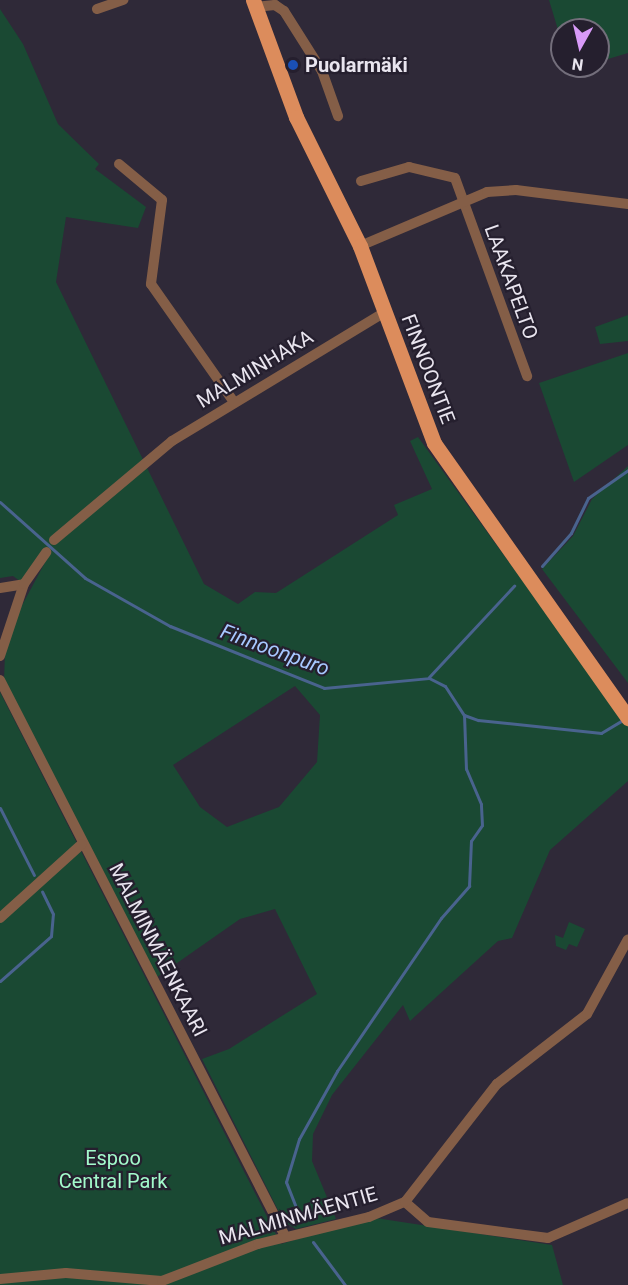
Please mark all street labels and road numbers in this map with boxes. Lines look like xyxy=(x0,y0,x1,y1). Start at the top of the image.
street label: LAAKAPELTO xyxy=(479,221,543,343)
street label: FINNOONTIE xyxy=(396,311,460,427)
street label: MALMINHAKA xyxy=(192,325,318,413)
street label: MALMINMÄENKAARI xyxy=(104,859,212,1041)
street label: MALMINMÄENTIE xyxy=(216,1182,380,1250)

